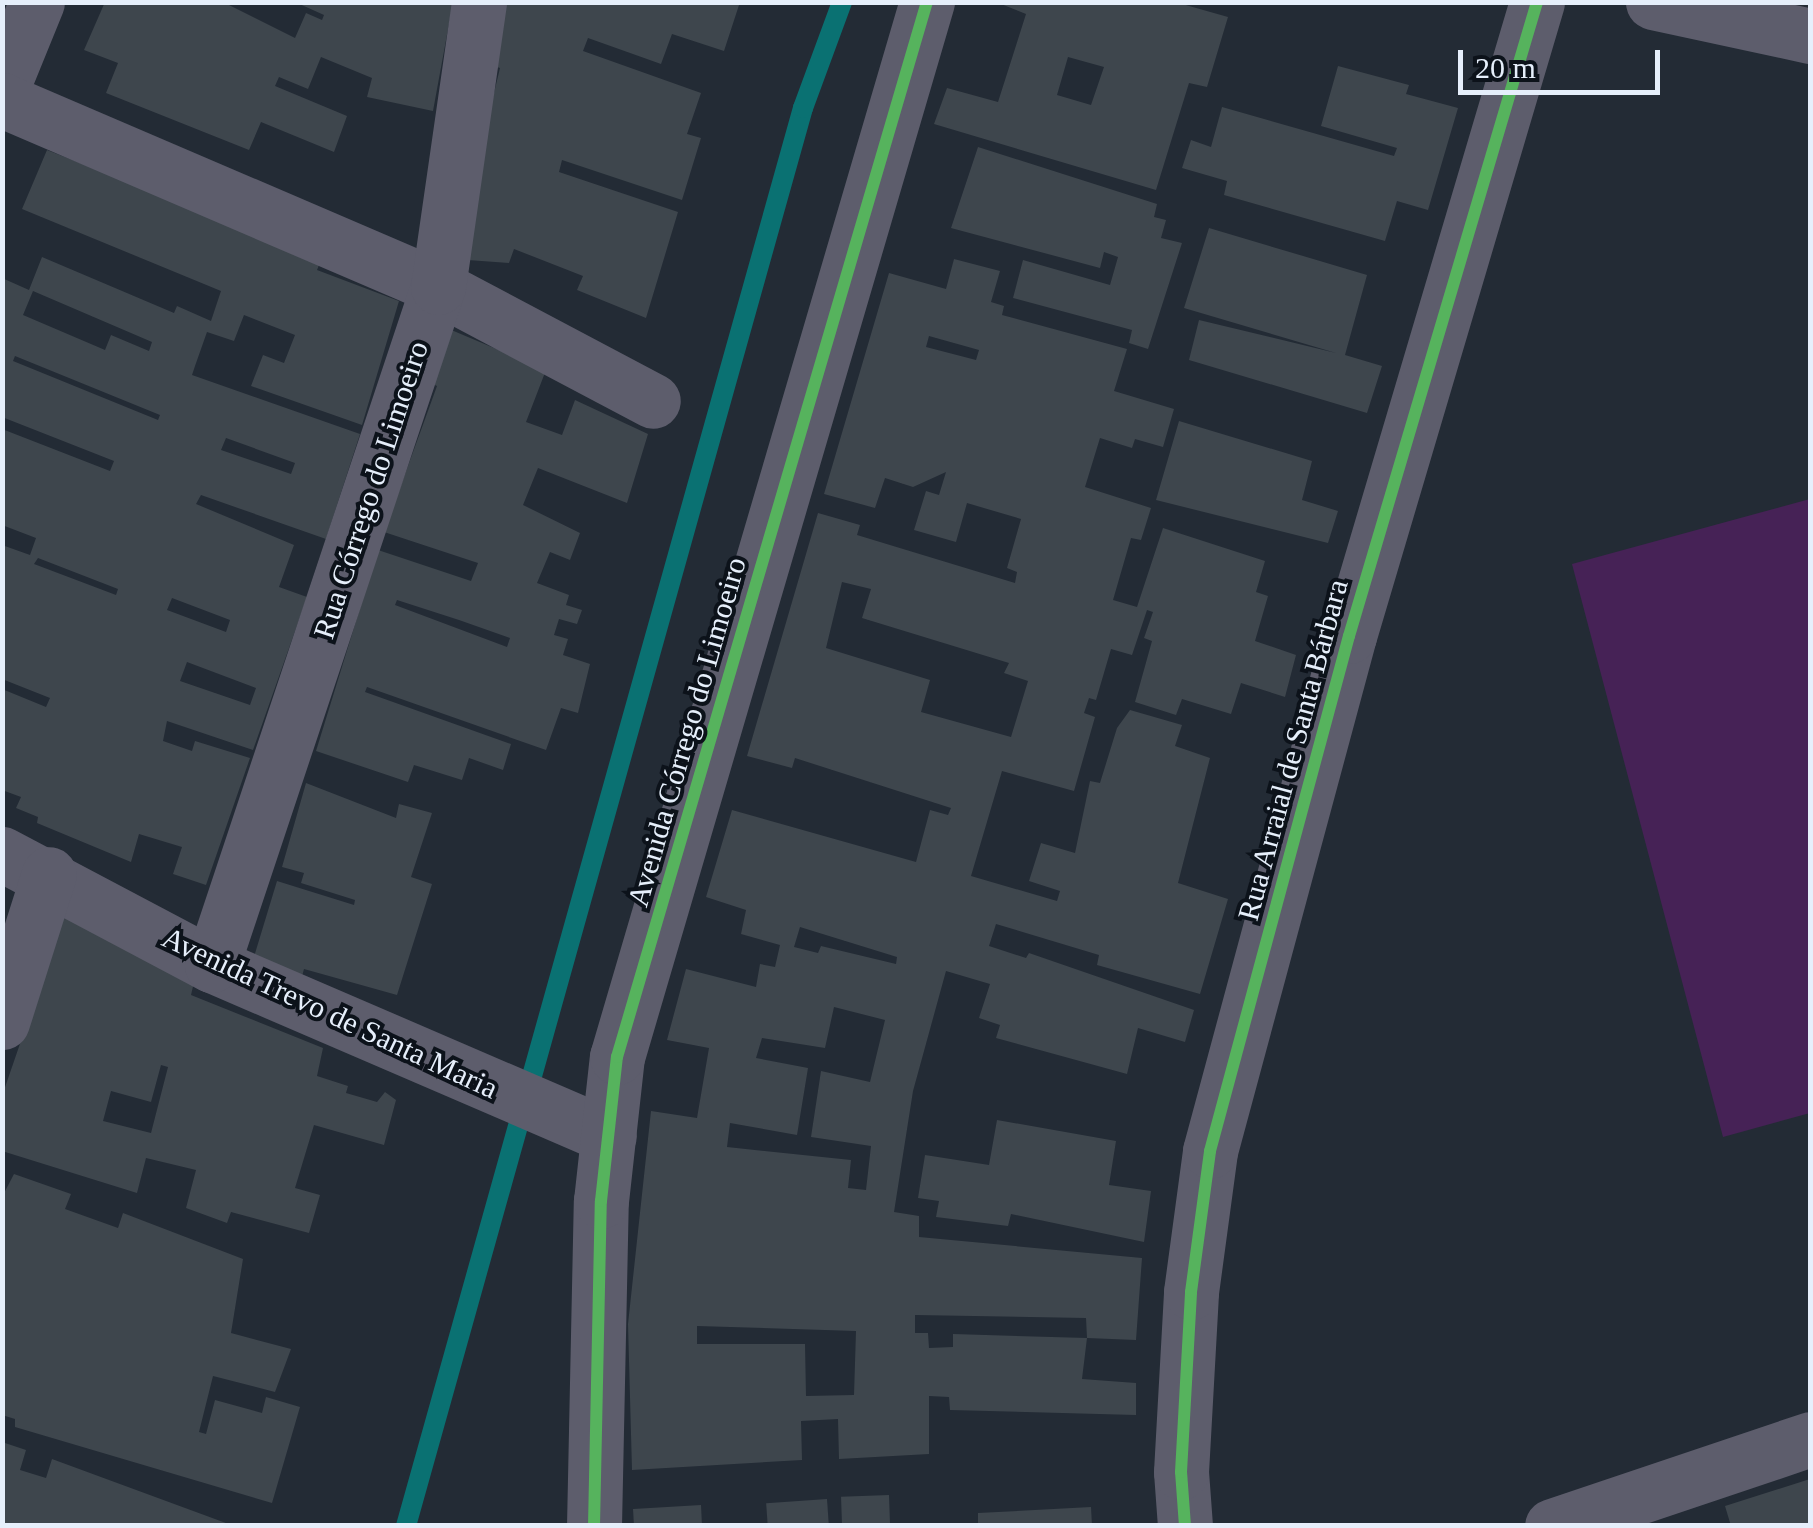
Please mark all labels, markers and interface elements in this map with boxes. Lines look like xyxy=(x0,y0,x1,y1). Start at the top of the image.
scale bar xyxy=(1463,30,1666,92)
text: 20 m xyxy=(1475,51,1536,84)
street label: Rua Córrego do Limoeiro xyxy=(306,337,436,643)
street label: Avenida Córrego do Limoeiro xyxy=(620,553,754,911)
street label: Rua Arraial de Santa Bárbara xyxy=(1230,575,1356,925)
street label: Avenida Trevo de Santa Maria xyxy=(156,919,504,1107)

